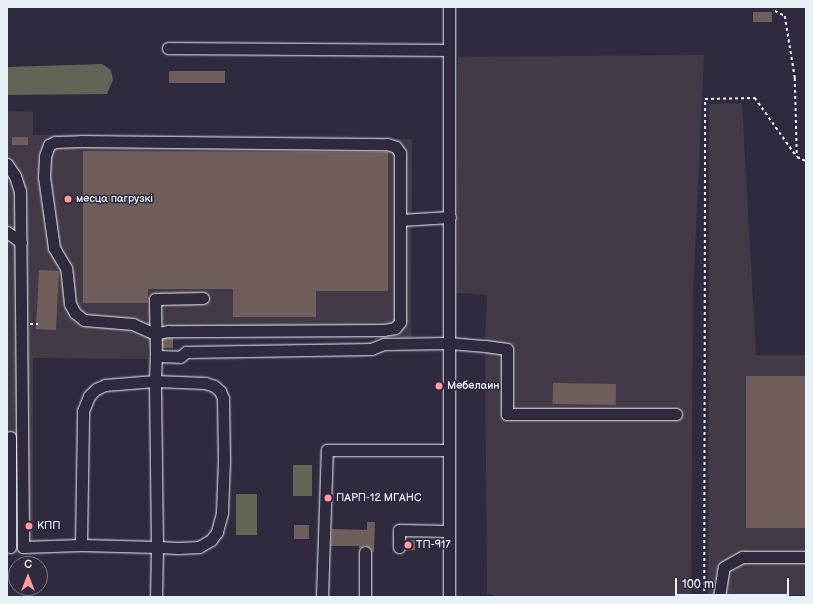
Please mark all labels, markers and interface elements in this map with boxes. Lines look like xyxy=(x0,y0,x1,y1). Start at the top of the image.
place label: месца пагрузкі xyxy=(76,192,153,206)
marker: месца пагрузкі xyxy=(63,194,73,204)
place label: Мебелаин xyxy=(447,379,500,393)
marker: Мебелаин xyxy=(434,381,444,391)
place label: ПАРП-12 МГАНС xyxy=(336,491,421,505)
marker: ПАРП-12 МГАНС xyxy=(323,493,333,503)
place label: КПП xyxy=(37,519,61,533)
marker: КПП xyxy=(24,521,34,531)
place label: ТП-917 xyxy=(416,538,451,552)
marker: ТП-917 xyxy=(403,540,413,550)
north arrow xyxy=(8,556,48,596)
text: С xyxy=(24,558,32,571)
scale bar xyxy=(677,570,791,596)
text: 100 m xyxy=(682,577,714,592)

